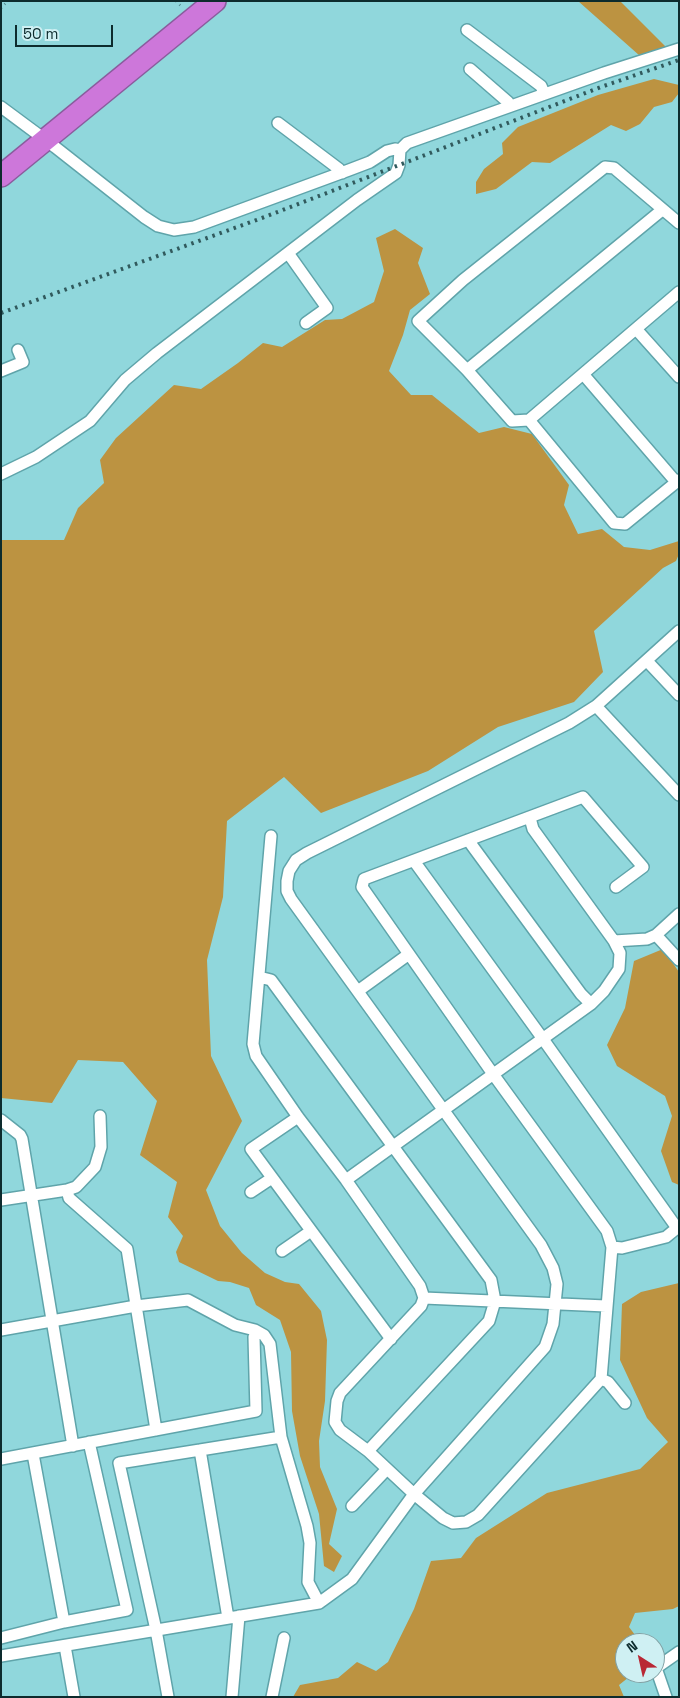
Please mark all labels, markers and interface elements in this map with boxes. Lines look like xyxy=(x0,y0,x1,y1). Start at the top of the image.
scale bar xyxy=(18,15,115,47)
text: 50 m xyxy=(23,24,58,43)
north arrow xyxy=(615,1633,665,1683)
text: N xyxy=(623,1636,641,1657)

